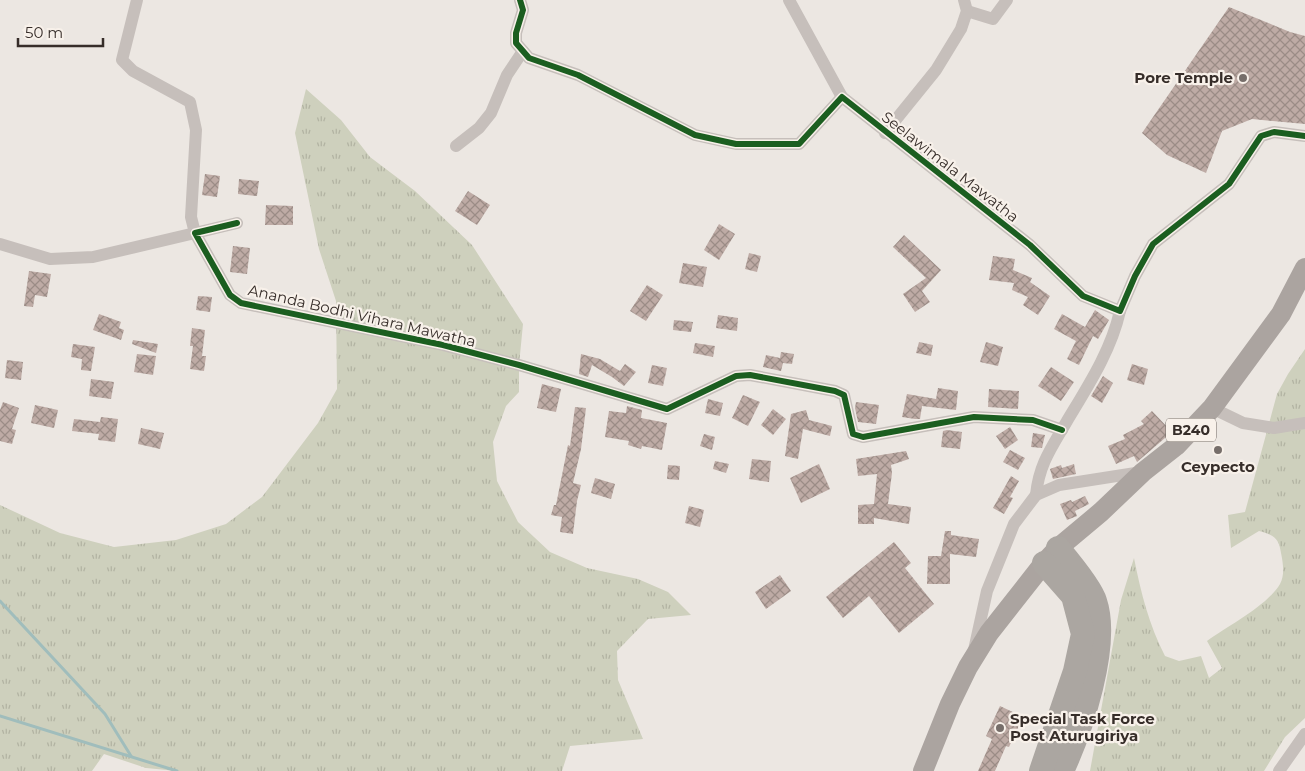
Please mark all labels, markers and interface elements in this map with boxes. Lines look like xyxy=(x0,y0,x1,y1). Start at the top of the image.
scale bar xyxy=(18,15,102,47)
text: 50 m xyxy=(25,23,63,42)
place label: Pore Temple xyxy=(1134,68,1233,87)
marker: Pore Temple xyxy=(1237,72,1249,84)
street label: Seelawimala Mawatha xyxy=(878,107,1023,226)
street label: Ananda Bodhi Vihara Mawatha xyxy=(246,280,478,351)
road number: B240 xyxy=(1166,418,1216,442)
marker: Ceypecto xyxy=(1212,444,1224,456)
place label: Ceypecto xyxy=(1181,457,1255,476)
place label: Special Task Force Post Aturugiriya xyxy=(1010,709,1155,745)
marker: Special Task Force Post Aturugiriya xyxy=(994,722,1006,734)

